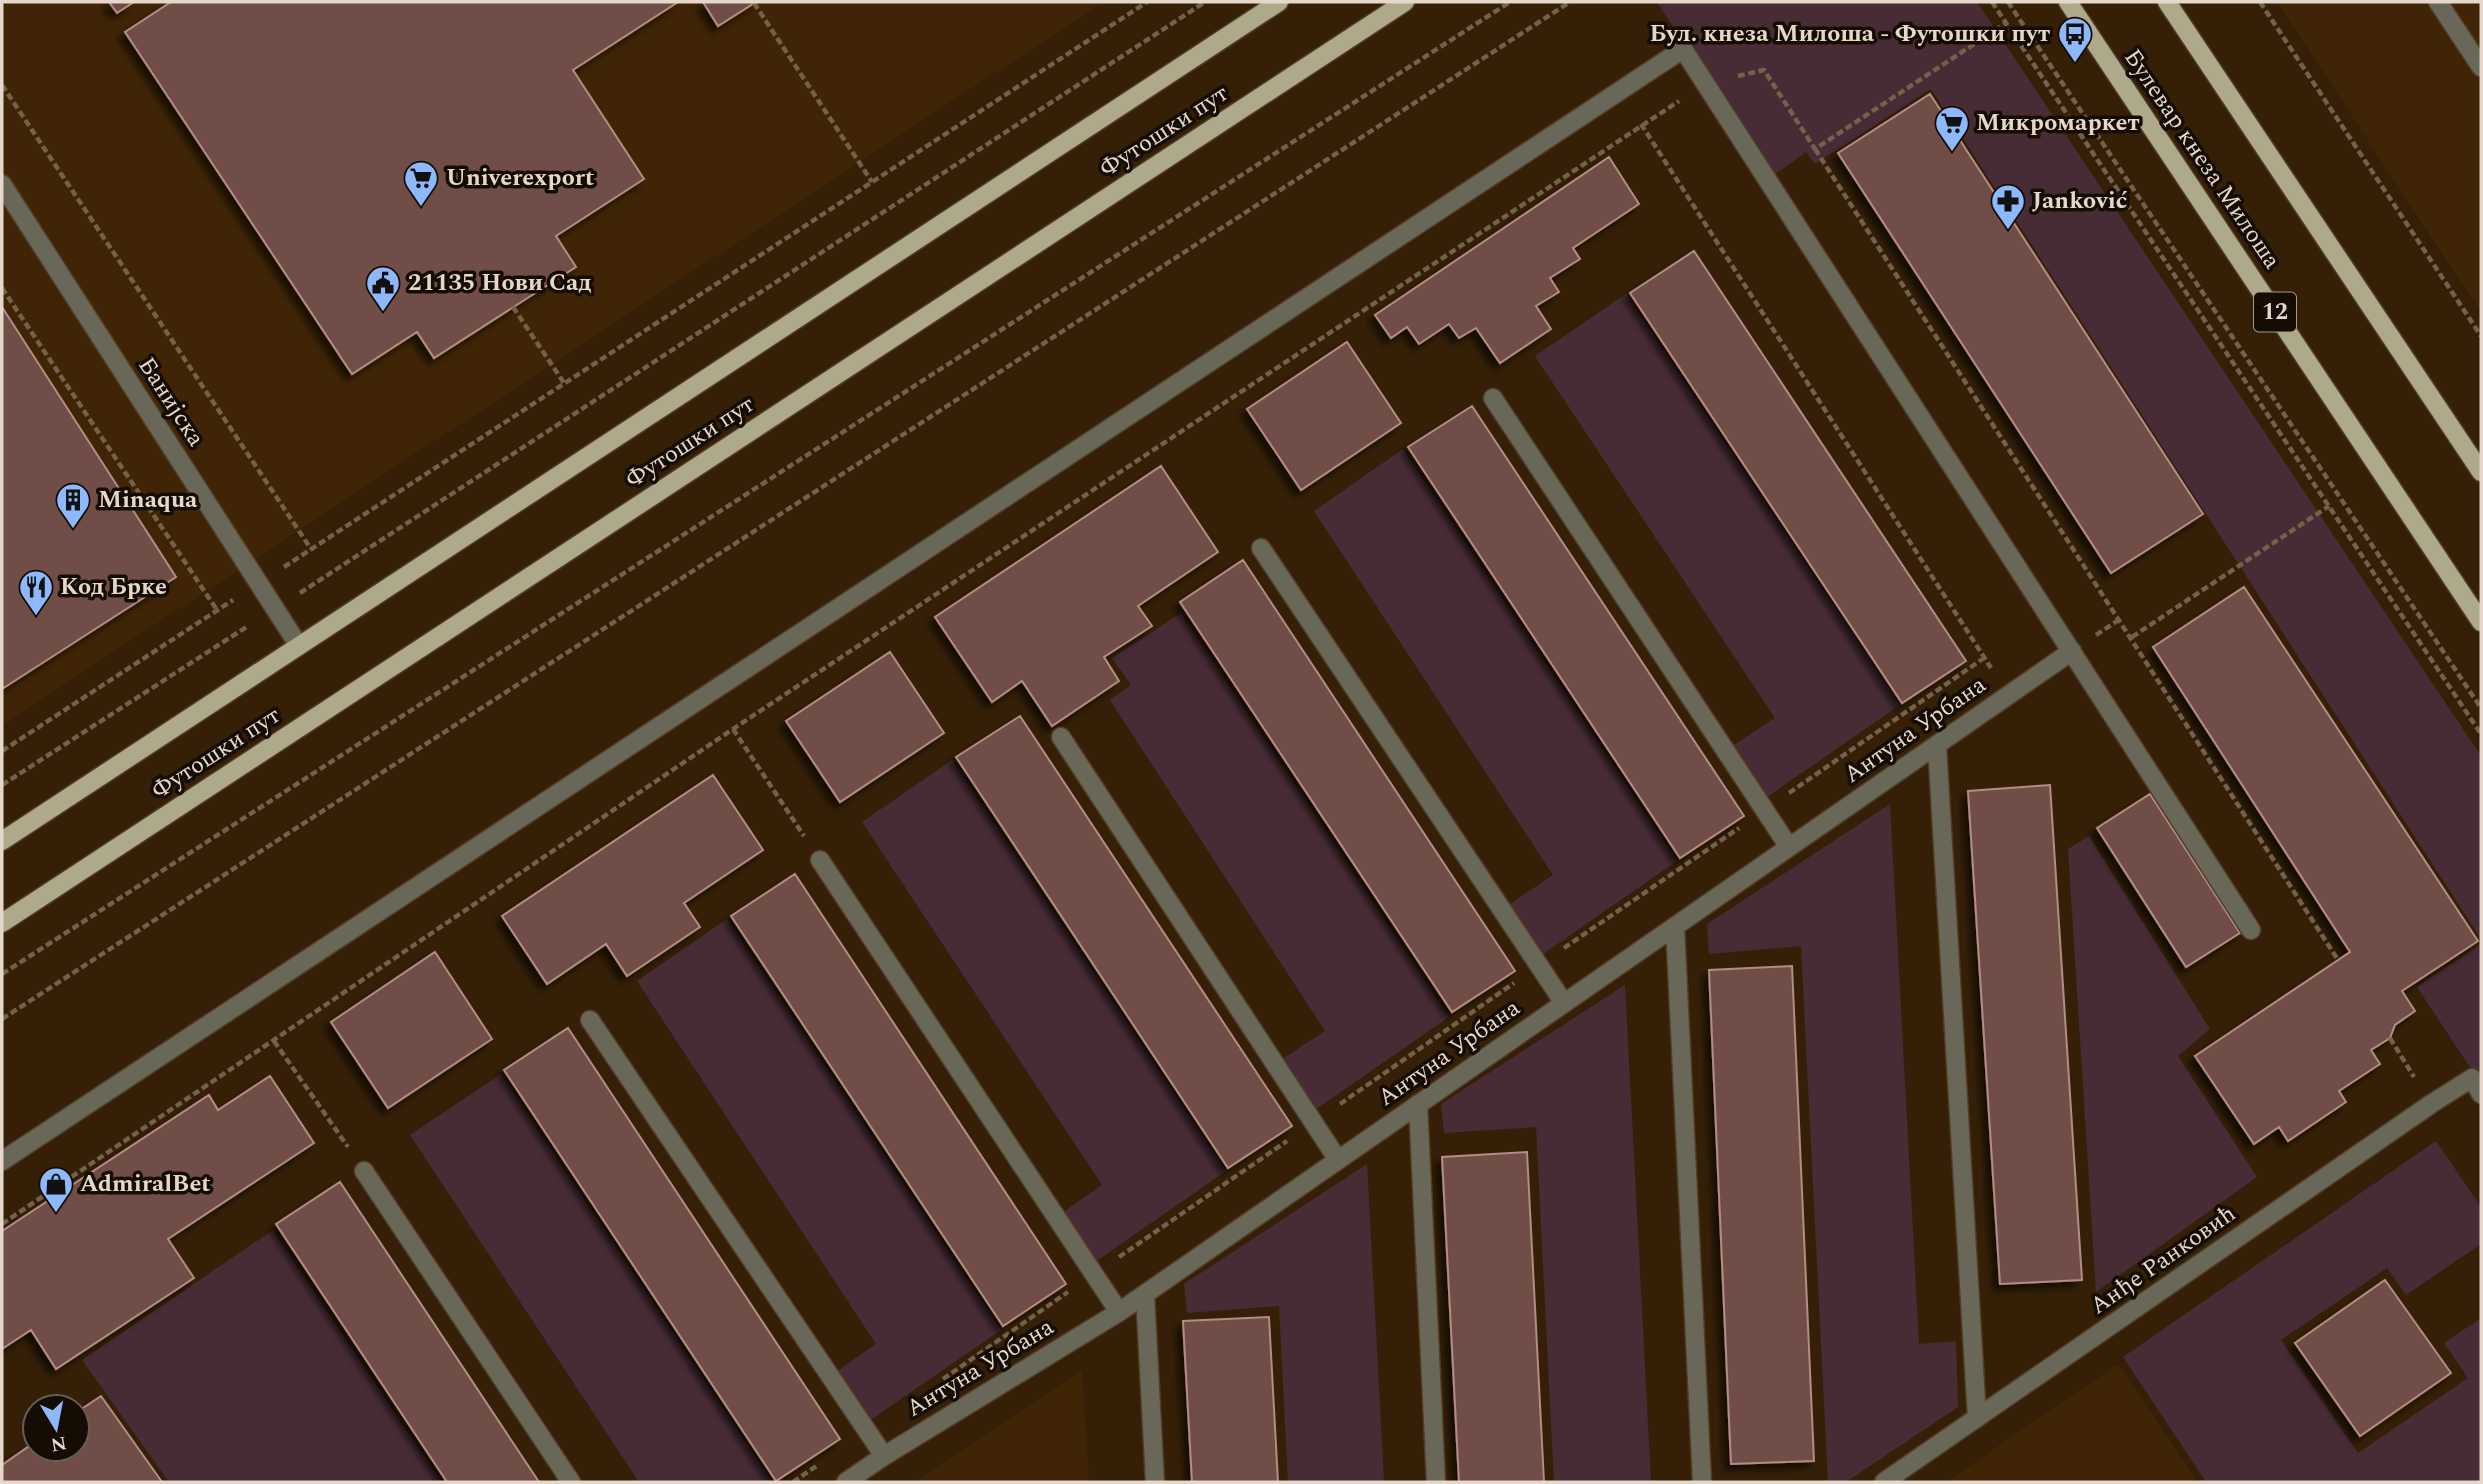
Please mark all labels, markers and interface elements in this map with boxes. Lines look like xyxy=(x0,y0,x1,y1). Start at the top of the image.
bus stop icon: Бул. кнеза Милоша - Футошки пут xyxy=(2056,15,2094,64)
place label: Бул. кнеза Милоша - Футошки пут xyxy=(1650,16,2050,52)
street label: Булевар кнеза Милоша xyxy=(2115,42,2289,277)
street label: Футошки пут xyxy=(1092,76,1236,186)
supermarket icon: Микромаркет xyxy=(1933,104,1971,153)
place label: Микромаркет xyxy=(1976,105,2140,141)
supermarket icon: Univerexport xyxy=(402,159,440,208)
place label: Univerexport xyxy=(446,160,594,196)
pharmacy icon: Janković xyxy=(1989,182,2027,231)
place label: Janković xyxy=(2032,183,2128,219)
public building icon: 21135 Нови Сад xyxy=(364,264,402,313)
place label: 21135 Нови Сад xyxy=(408,265,591,301)
road number: 12 xyxy=(2254,292,2296,332)
street label: Банијска xyxy=(129,350,214,454)
street label: Футошки пут xyxy=(618,387,762,497)
building icon: Minaqua xyxy=(54,481,92,530)
place label: Minaqua xyxy=(98,482,198,518)
restaurant icon: Код Брке xyxy=(17,568,55,617)
place label: Код Брке xyxy=(60,569,167,605)
street label: Антуна Урбана xyxy=(1836,667,1994,793)
street label: Футошки пут xyxy=(144,698,288,808)
street label: Антуна Урбана xyxy=(1370,990,1528,1116)
shop icon: AdmiralBet xyxy=(37,1165,75,1214)
place label: AdmiralBet xyxy=(80,1166,211,1202)
street label: Анђе Ранковић xyxy=(2083,1196,2243,1324)
street label: Антуна Урбана xyxy=(899,1310,1061,1426)
north arrow xyxy=(21,1393,91,1463)
text: N xyxy=(49,1428,69,1459)

